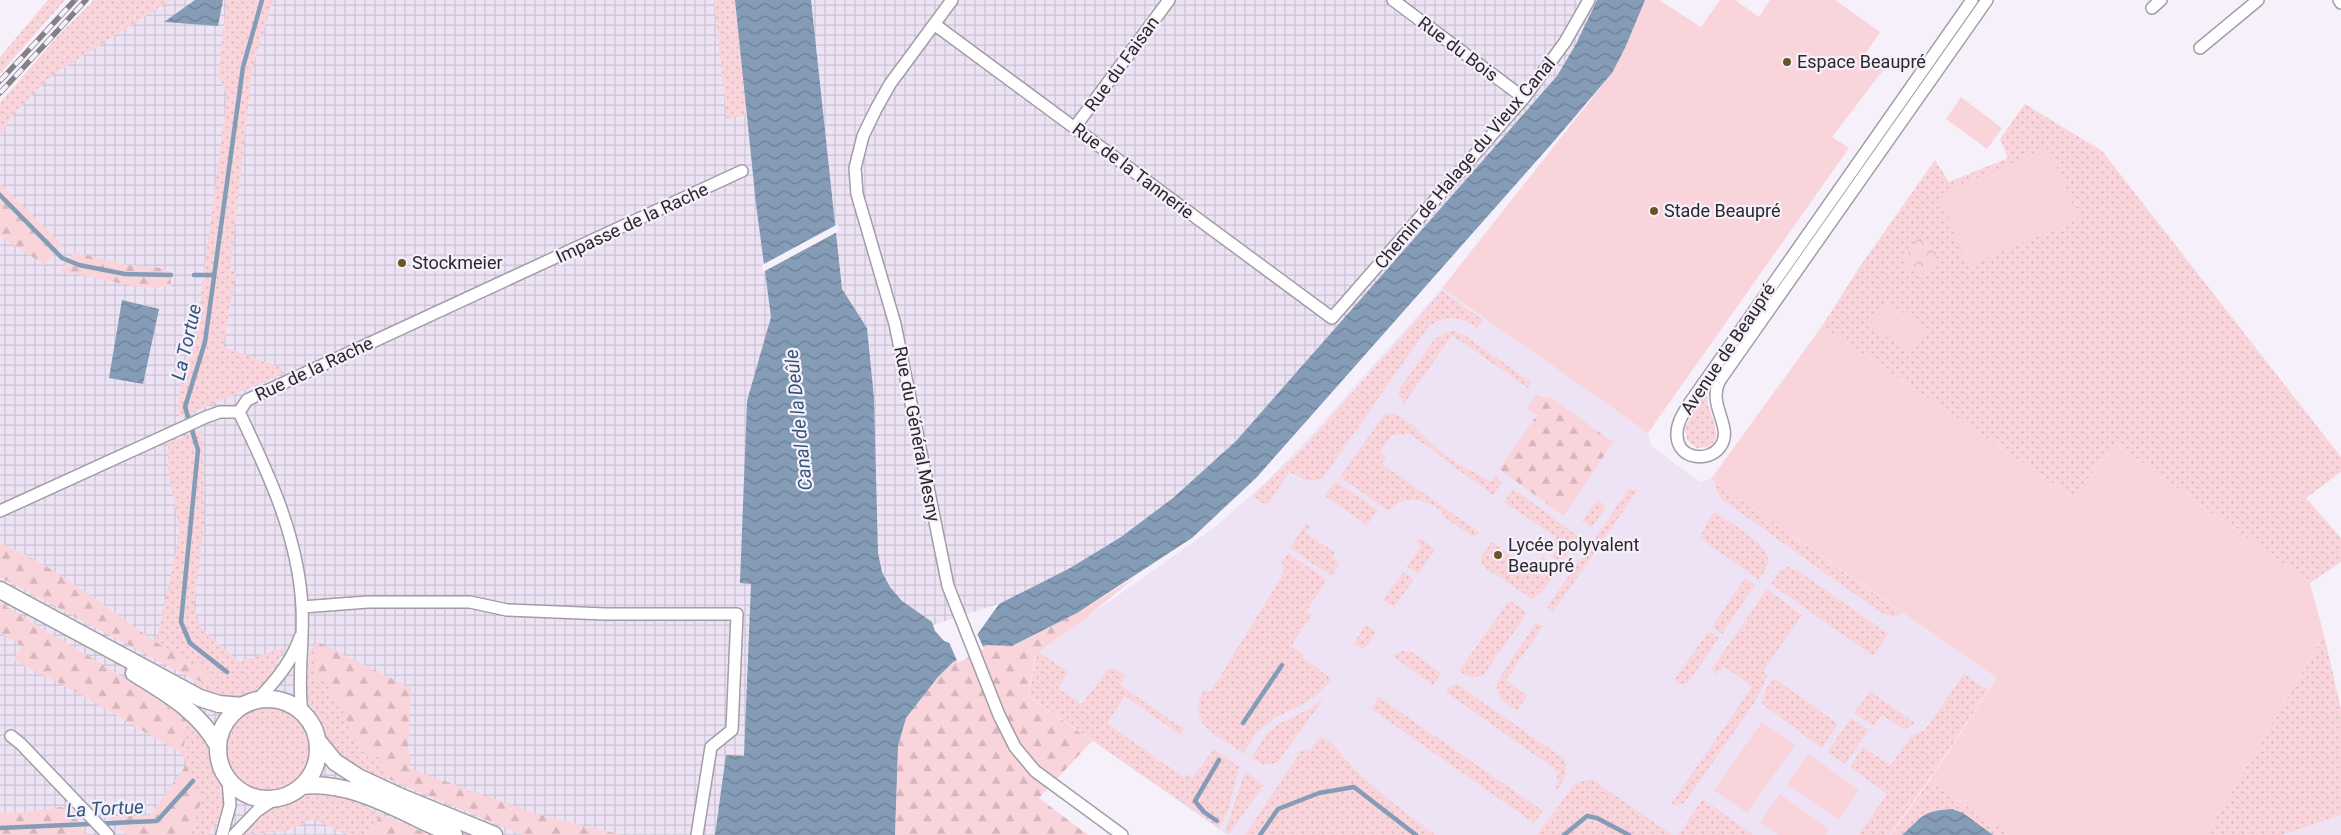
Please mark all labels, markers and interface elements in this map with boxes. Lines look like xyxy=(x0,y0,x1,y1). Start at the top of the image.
street label: Rue du Faisan xyxy=(1080,12,1163,115)
street label: Rue du Bois xyxy=(1414,12,1502,85)
place label: Espace Beaupré xyxy=(1797,51,1926,72)
street label: Chemin de Halage du Vieux Canal xyxy=(1370,53,1559,273)
marker: Espace Beaupré xyxy=(1781,56,1793,68)
street label: Rue de la Tannerie xyxy=(1069,118,1198,223)
street label: Impasse de la Rache xyxy=(552,178,711,267)
place label: Stade Beaupré xyxy=(1664,200,1781,221)
marker: Stade Beaupré xyxy=(1648,205,1660,217)
place label: Stockmeier xyxy=(412,252,503,273)
marker: Stockmeier xyxy=(396,257,408,269)
street label: Avenue de Beaupré xyxy=(1676,279,1779,418)
water label: La Tortue xyxy=(167,302,206,382)
street label: Rue de la Rache xyxy=(252,332,376,405)
street label: Rue du Général Mesny xyxy=(890,344,945,524)
water label: Canal de la Deûle xyxy=(780,348,817,492)
place label: Lycée polyvalent Beaupré xyxy=(1508,534,1639,576)
marker: Lycée polyvalent Beaupré xyxy=(1492,549,1504,561)
water label: La Tortue xyxy=(66,795,145,822)

